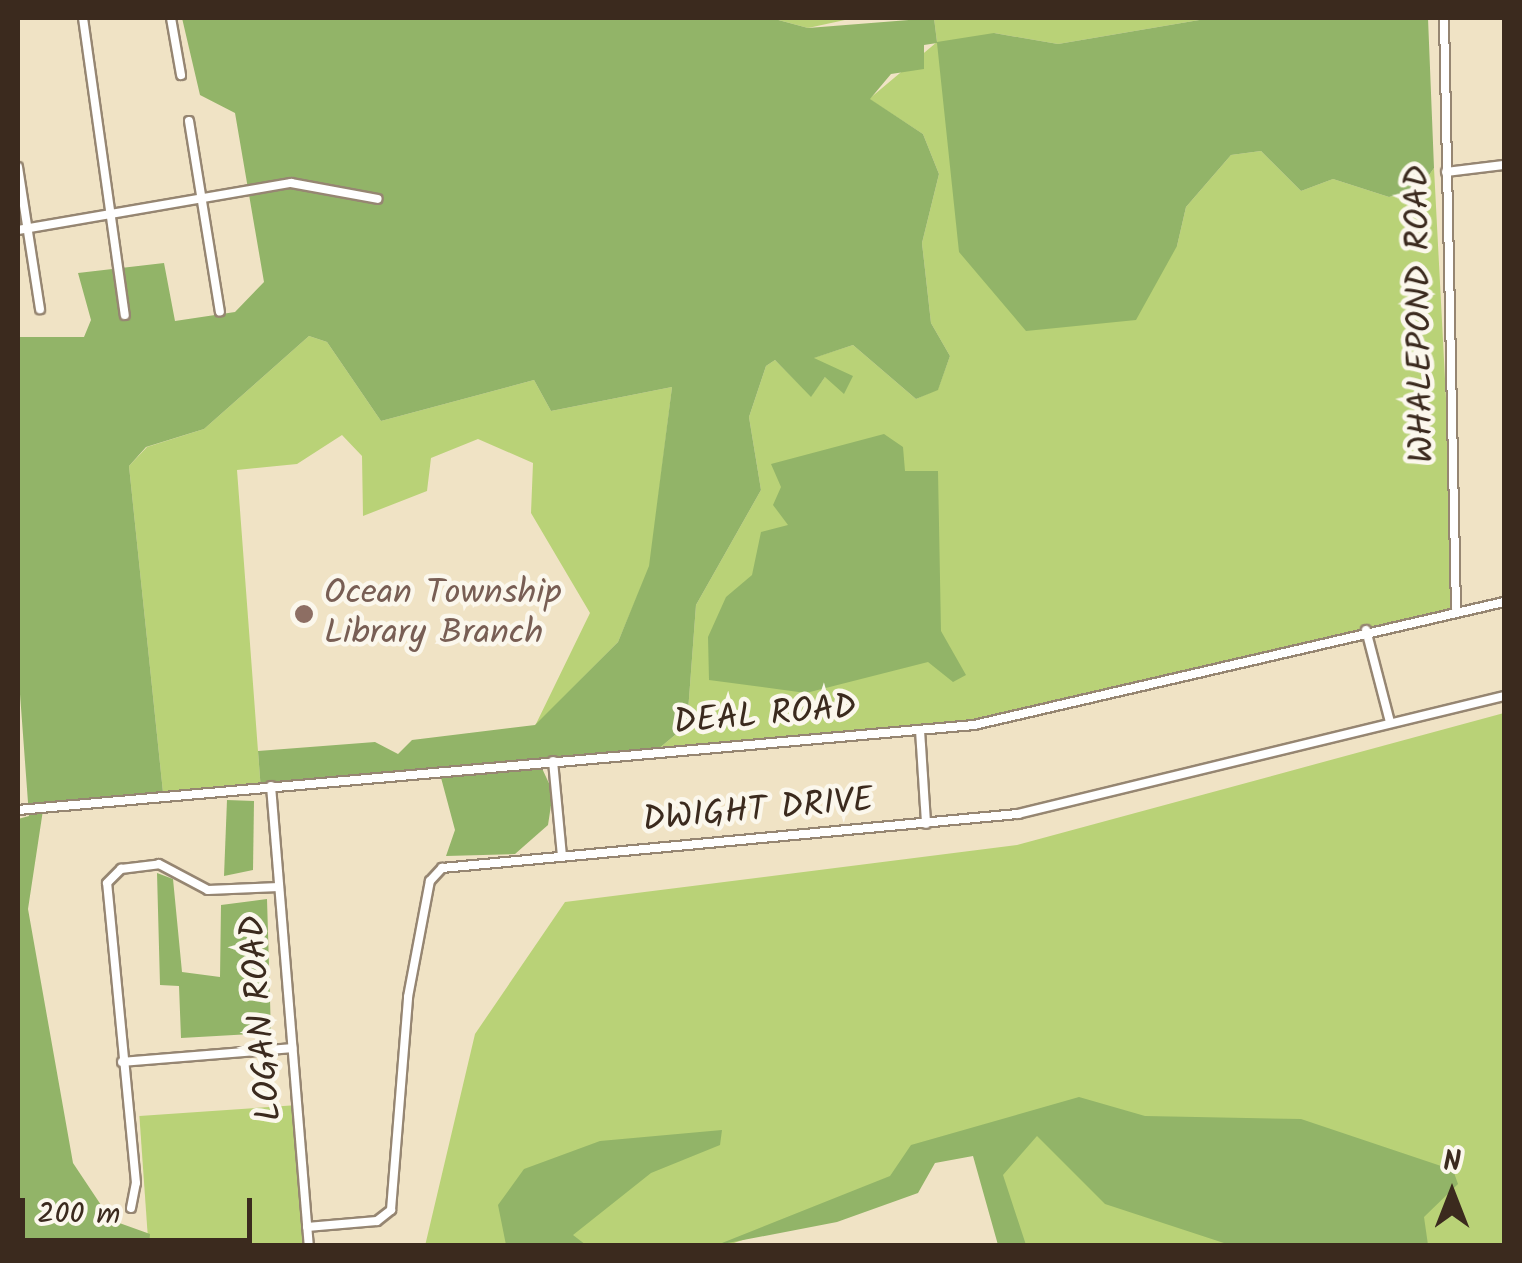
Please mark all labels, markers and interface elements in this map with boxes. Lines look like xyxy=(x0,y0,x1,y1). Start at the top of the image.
street label: WHALEPOND ROAD xyxy=(1397,165,1445,463)
place label: Ocean Township Library Branch xyxy=(324,573,561,655)
marker: Ocean Township Library Branch xyxy=(293,603,315,625)
street label: DEAL ROAD xyxy=(672,687,858,745)
street label: DWIGHT DRIVE xyxy=(641,780,875,842)
street label: LOGAN ROAD xyxy=(232,913,292,1123)
text: N xyxy=(1443,1140,1461,1185)
north arrow xyxy=(1402,1143,1502,1243)
scale bar xyxy=(25,1178,258,1240)
text: 200 m xyxy=(37,1191,120,1239)

